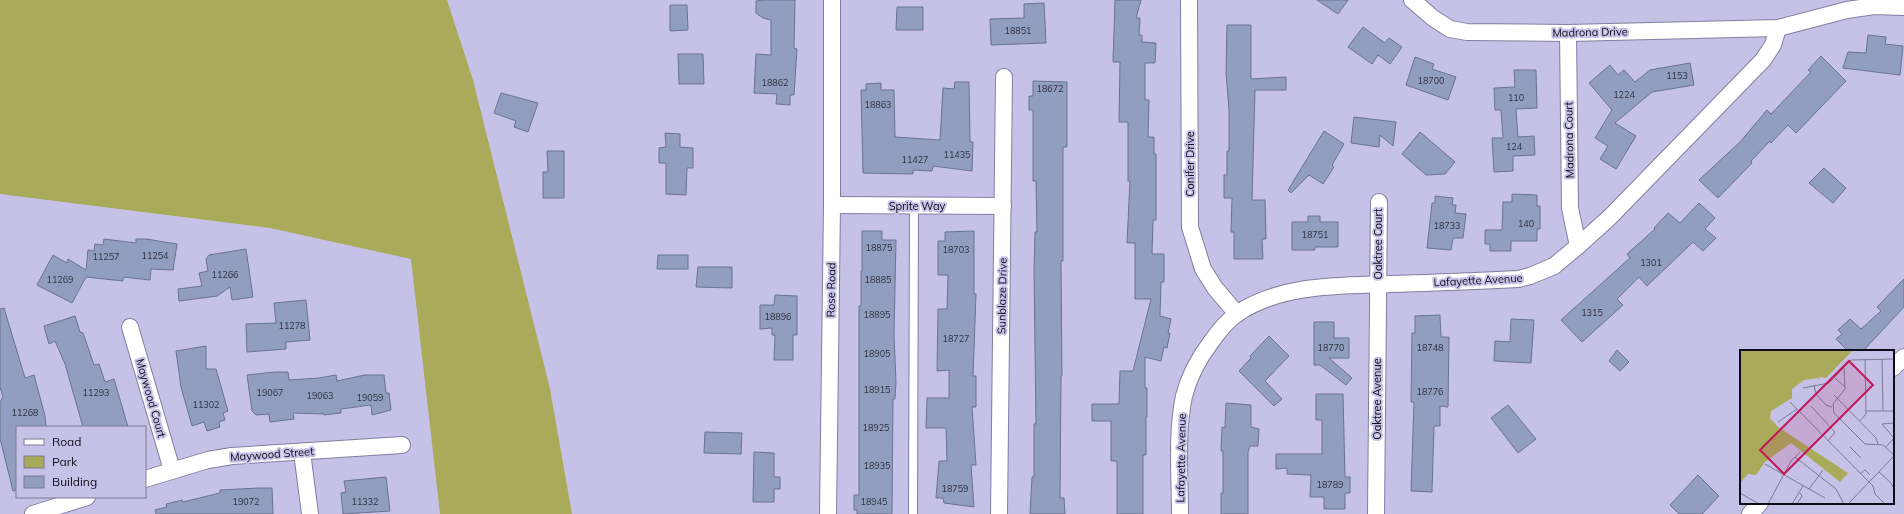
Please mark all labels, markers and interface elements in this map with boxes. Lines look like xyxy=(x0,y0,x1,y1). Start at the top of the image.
street label: Madrona Drive xyxy=(1552,24,1628,40)
house number: 18851 xyxy=(1004,25,1032,36)
house number: 1153 xyxy=(1666,70,1688,81)
house number: 18700 xyxy=(1417,75,1445,86)
house number: 18862 xyxy=(761,77,789,88)
house number: 18672 xyxy=(1036,83,1064,94)
house number: 1224 xyxy=(1613,89,1635,100)
house number: 110 xyxy=(1508,92,1524,103)
house number: 18863 xyxy=(864,99,892,110)
street label: Madrona Court xyxy=(1561,101,1577,178)
street label: Conifer Drive xyxy=(1183,131,1197,197)
house number: 124 xyxy=(1506,141,1523,152)
house number: 11435 xyxy=(943,149,971,160)
house number: 11427 xyxy=(901,154,929,165)
street label: Sprite Way xyxy=(889,199,946,213)
street label: Oaktree Court xyxy=(1371,208,1385,280)
house number: 140 xyxy=(1518,218,1534,229)
house number: 18733 xyxy=(1433,220,1461,231)
house number: 18751 xyxy=(1301,229,1329,240)
house number: 18875 xyxy=(865,242,893,253)
house number: 18703 xyxy=(942,244,970,255)
house number: 11254 xyxy=(141,250,169,261)
house number: 11257 xyxy=(92,251,120,262)
house number: 1301 xyxy=(1640,257,1662,268)
street label: Sunblaze Drive xyxy=(994,258,1010,334)
street label: Rose Road xyxy=(824,262,838,318)
house number: 11266 xyxy=(211,269,239,280)
street label: Lafayette Avenue xyxy=(1433,271,1523,289)
house number: 11269 xyxy=(46,274,74,285)
house number: 18885 xyxy=(864,274,892,285)
house number: 1315 xyxy=(1581,307,1603,318)
house number: 18895 xyxy=(863,309,891,320)
house number: 18896 xyxy=(764,311,792,322)
house number: 11278 xyxy=(278,320,306,331)
house number: 18727 xyxy=(942,333,970,344)
house number: 18770 xyxy=(1317,342,1345,353)
house number: 18748 xyxy=(1416,342,1444,353)
house number: 18905 xyxy=(863,348,891,359)
inset map xyxy=(1740,350,1894,504)
street label: Maywood Court xyxy=(133,357,169,439)
street label: Oaktree Avenue xyxy=(1370,358,1384,440)
house number: 18915 xyxy=(863,384,891,395)
house number: 18776 xyxy=(1416,386,1444,397)
house number: 11293 xyxy=(82,387,110,398)
house number: 19067 xyxy=(256,387,284,398)
house number: 19063 xyxy=(306,390,334,401)
house number: 19059 xyxy=(356,392,384,403)
house number: 11302 xyxy=(192,399,220,410)
house number: 11268 xyxy=(11,407,39,418)
street label: Lafayette Avenue xyxy=(1173,413,1189,503)
house number: 18925 xyxy=(862,422,890,433)
legend xyxy=(16,426,146,498)
text: Road xyxy=(52,434,81,449)
street label: Maywood Street xyxy=(230,444,314,464)
text: Park xyxy=(52,454,78,469)
house number: 18935 xyxy=(863,460,891,471)
text: Building xyxy=(52,474,97,489)
house number: 18789 xyxy=(1316,479,1344,490)
house number: 18759 xyxy=(941,483,969,494)
house number: 19072 xyxy=(232,496,260,507)
house number: 11332 xyxy=(351,496,379,507)
house number: 18945 xyxy=(860,496,888,507)

